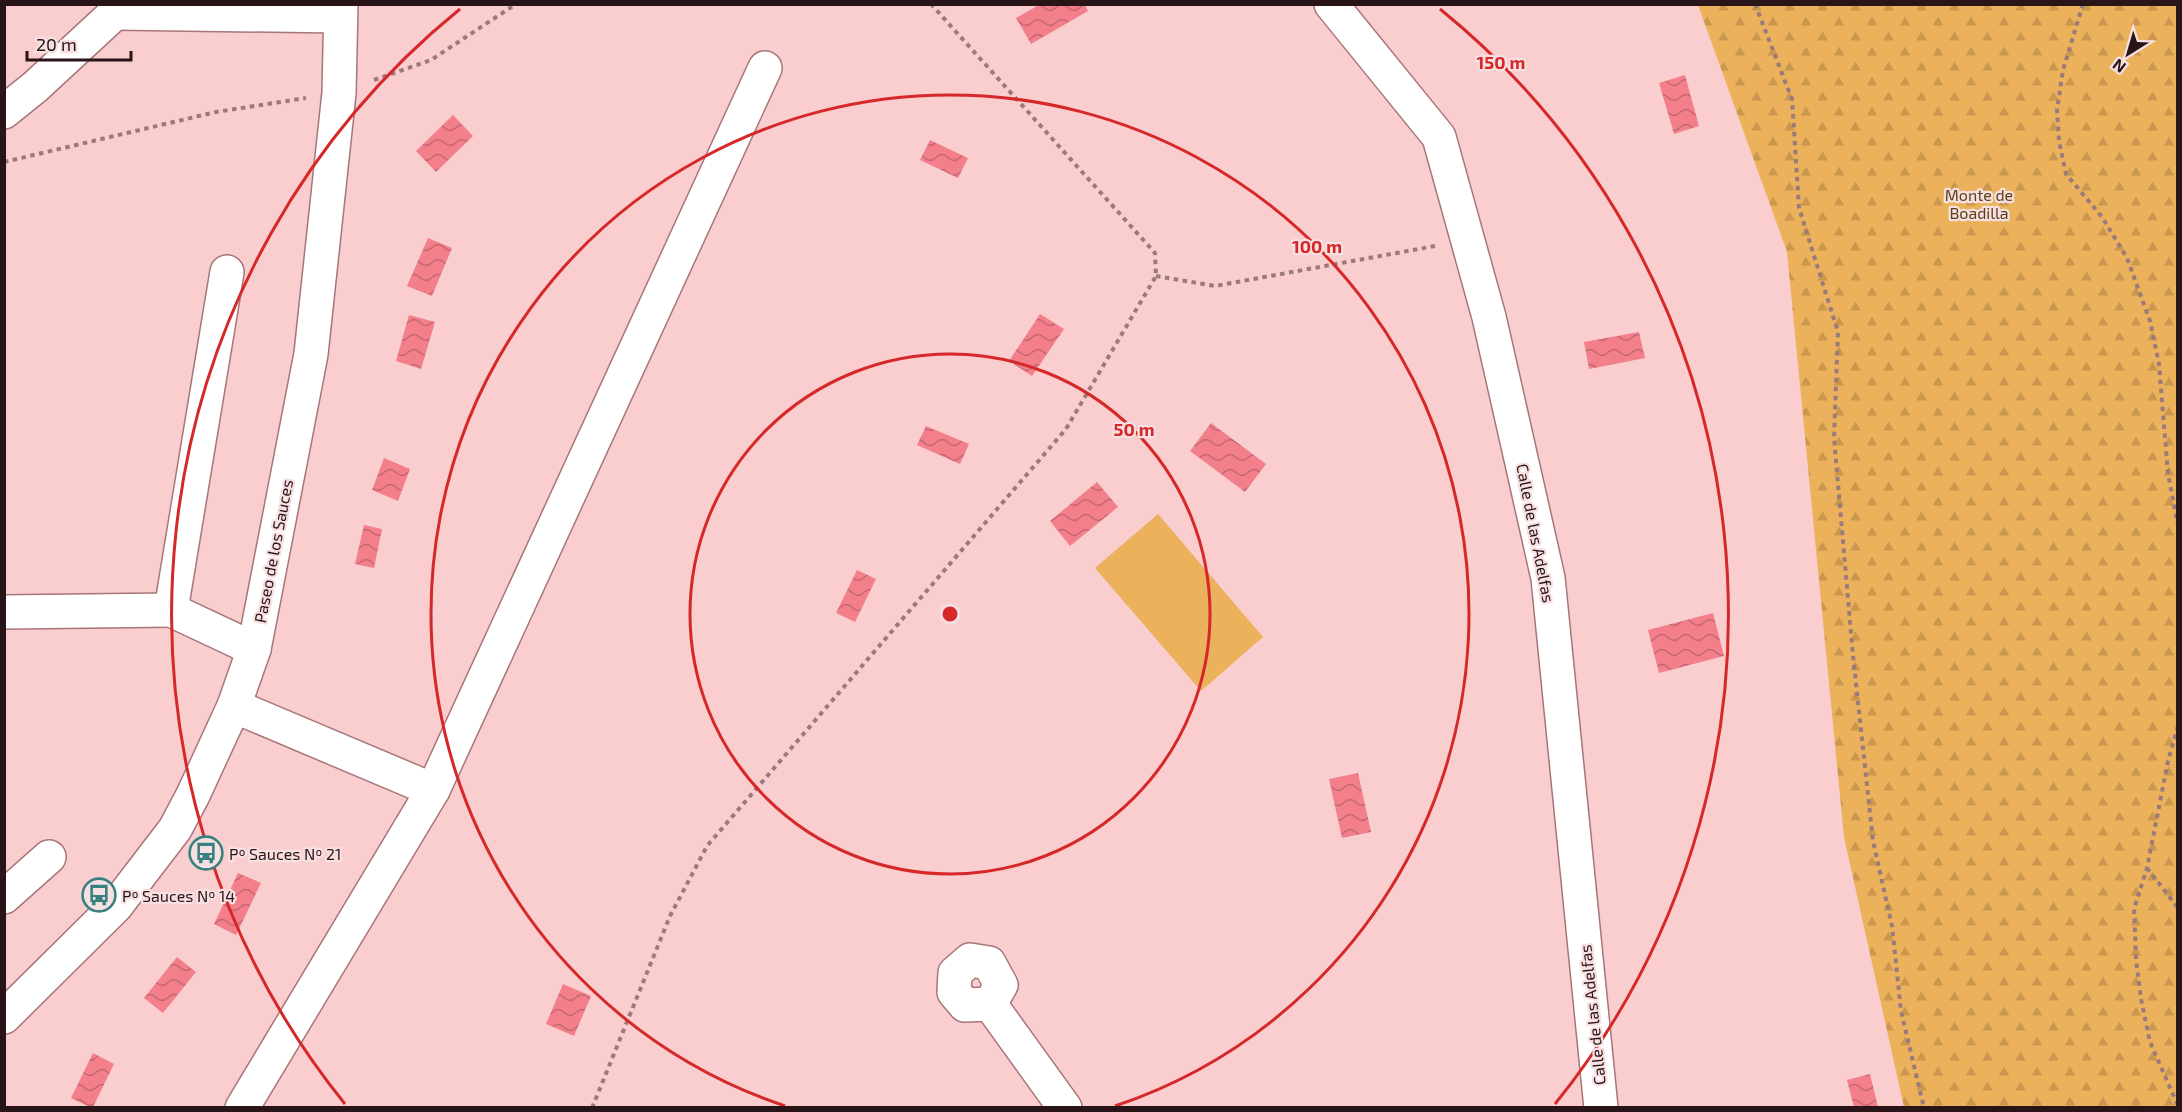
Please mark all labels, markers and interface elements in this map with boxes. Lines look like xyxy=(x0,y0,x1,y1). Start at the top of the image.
scale bar xyxy=(27,24,130,62)
north arrow xyxy=(2098,24,2158,84)
text: 20 m xyxy=(36,33,77,55)
text: 150 m xyxy=(1477,51,1525,73)
text: N xyxy=(2108,55,2129,77)
park label: Monte de Boadilla xyxy=(1945,185,2013,222)
text: 100 m xyxy=(1292,235,1342,257)
text: 50 m xyxy=(1113,418,1155,440)
street label: Calle de las Adelfas xyxy=(1513,462,1559,604)
street label: Paseo de los Sauces xyxy=(250,478,296,624)
centre of rings xyxy=(940,604,960,624)
bus stop icon: Pº Sauces Nº 21 xyxy=(188,835,224,871)
place label: Pº Sauces Nº 21 xyxy=(229,844,341,863)
bus stop icon: Pº Sauces Nº 14 xyxy=(81,877,117,913)
place label: Pº Sauces Nº 14 xyxy=(122,886,235,905)
street label: Calle de las Adelfas xyxy=(1575,944,1609,1086)

